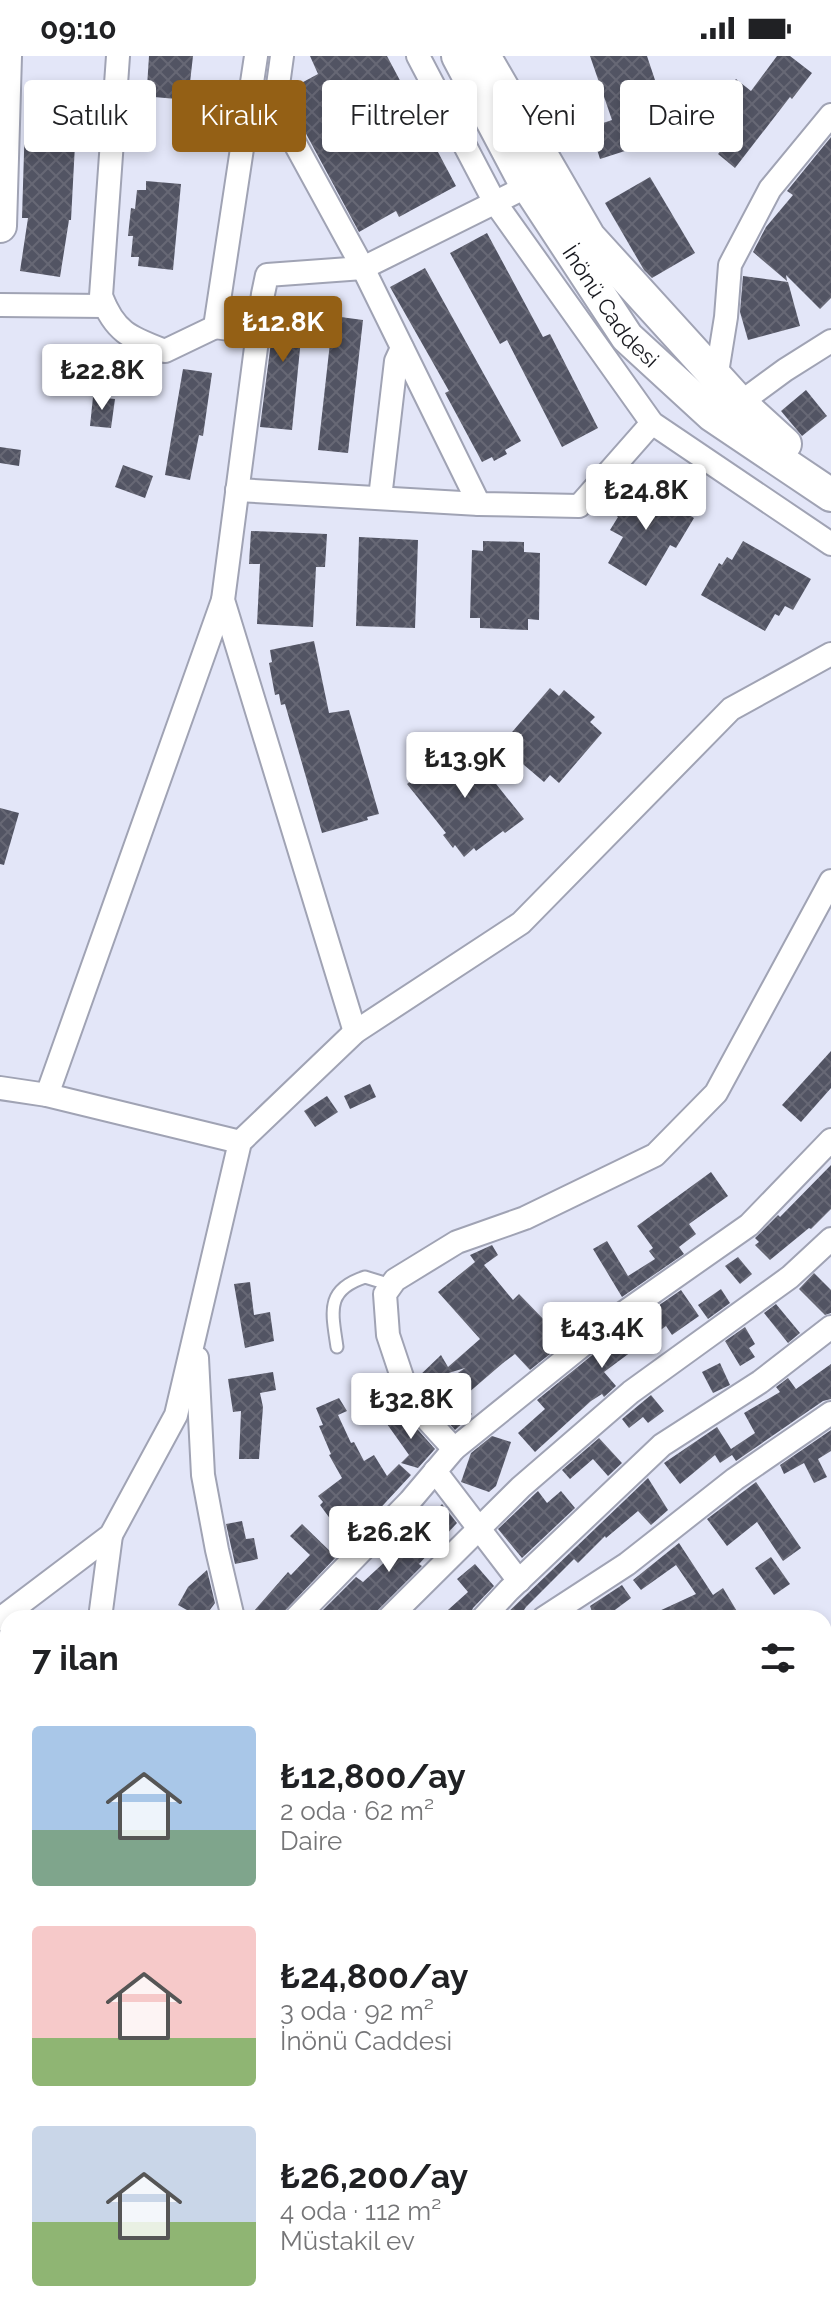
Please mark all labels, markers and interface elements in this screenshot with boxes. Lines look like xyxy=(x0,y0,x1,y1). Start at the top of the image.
text: 09:10 xyxy=(40,11,117,46)
chip: Satılık xyxy=(24,80,156,152)
chip: Kiralık xyxy=(172,80,306,152)
chip: Filtreler xyxy=(322,80,477,152)
chip: Yeni xyxy=(493,80,604,152)
chip: Daire xyxy=(620,80,743,152)
street label: İnönü Caddesi xyxy=(557,240,664,373)
pin: ₺12.8K xyxy=(218,296,348,364)
text: ₺12.8K xyxy=(242,307,324,337)
pin: ₺22.8K xyxy=(37,344,167,412)
text: ₺22.8K xyxy=(60,355,144,385)
pin: ₺24.8K xyxy=(581,464,711,532)
text: ₺24.8K xyxy=(604,475,688,505)
pin: ₺13.9K xyxy=(400,732,530,800)
text: ₺13.9K xyxy=(424,743,506,773)
pin: ₺43.4K xyxy=(537,1302,667,1370)
text: ₺43.4K xyxy=(561,1313,643,1343)
pin: ₺32.8K xyxy=(346,1373,476,1441)
text: ₺32.8K xyxy=(369,1384,453,1414)
pin: ₺26.2K xyxy=(324,1506,454,1574)
text: ₺26.2K xyxy=(347,1517,431,1547)
icon: filters xyxy=(756,1636,800,1680)
text: 7 ilan xyxy=(32,1638,119,1678)
text: ₺12,800/ay xyxy=(280,1756,466,1796)
icon: home xyxy=(96,1758,192,1854)
text: 2 oda · 62 m² xyxy=(280,1796,434,1826)
text: Daire xyxy=(280,1826,342,1856)
text: ₺24,800/ay xyxy=(280,1956,468,1996)
icon: home xyxy=(96,1958,192,2054)
text: 3 oda · 92 m² xyxy=(280,1996,434,2026)
text: İnönü Caddesi xyxy=(280,2026,452,2056)
text: ₺26,200/ay xyxy=(280,2156,468,2196)
icon: home xyxy=(96,2158,192,2254)
text: 4 oda · 112 m² xyxy=(280,2196,441,2226)
text: Müstakil ev xyxy=(280,2226,415,2256)

